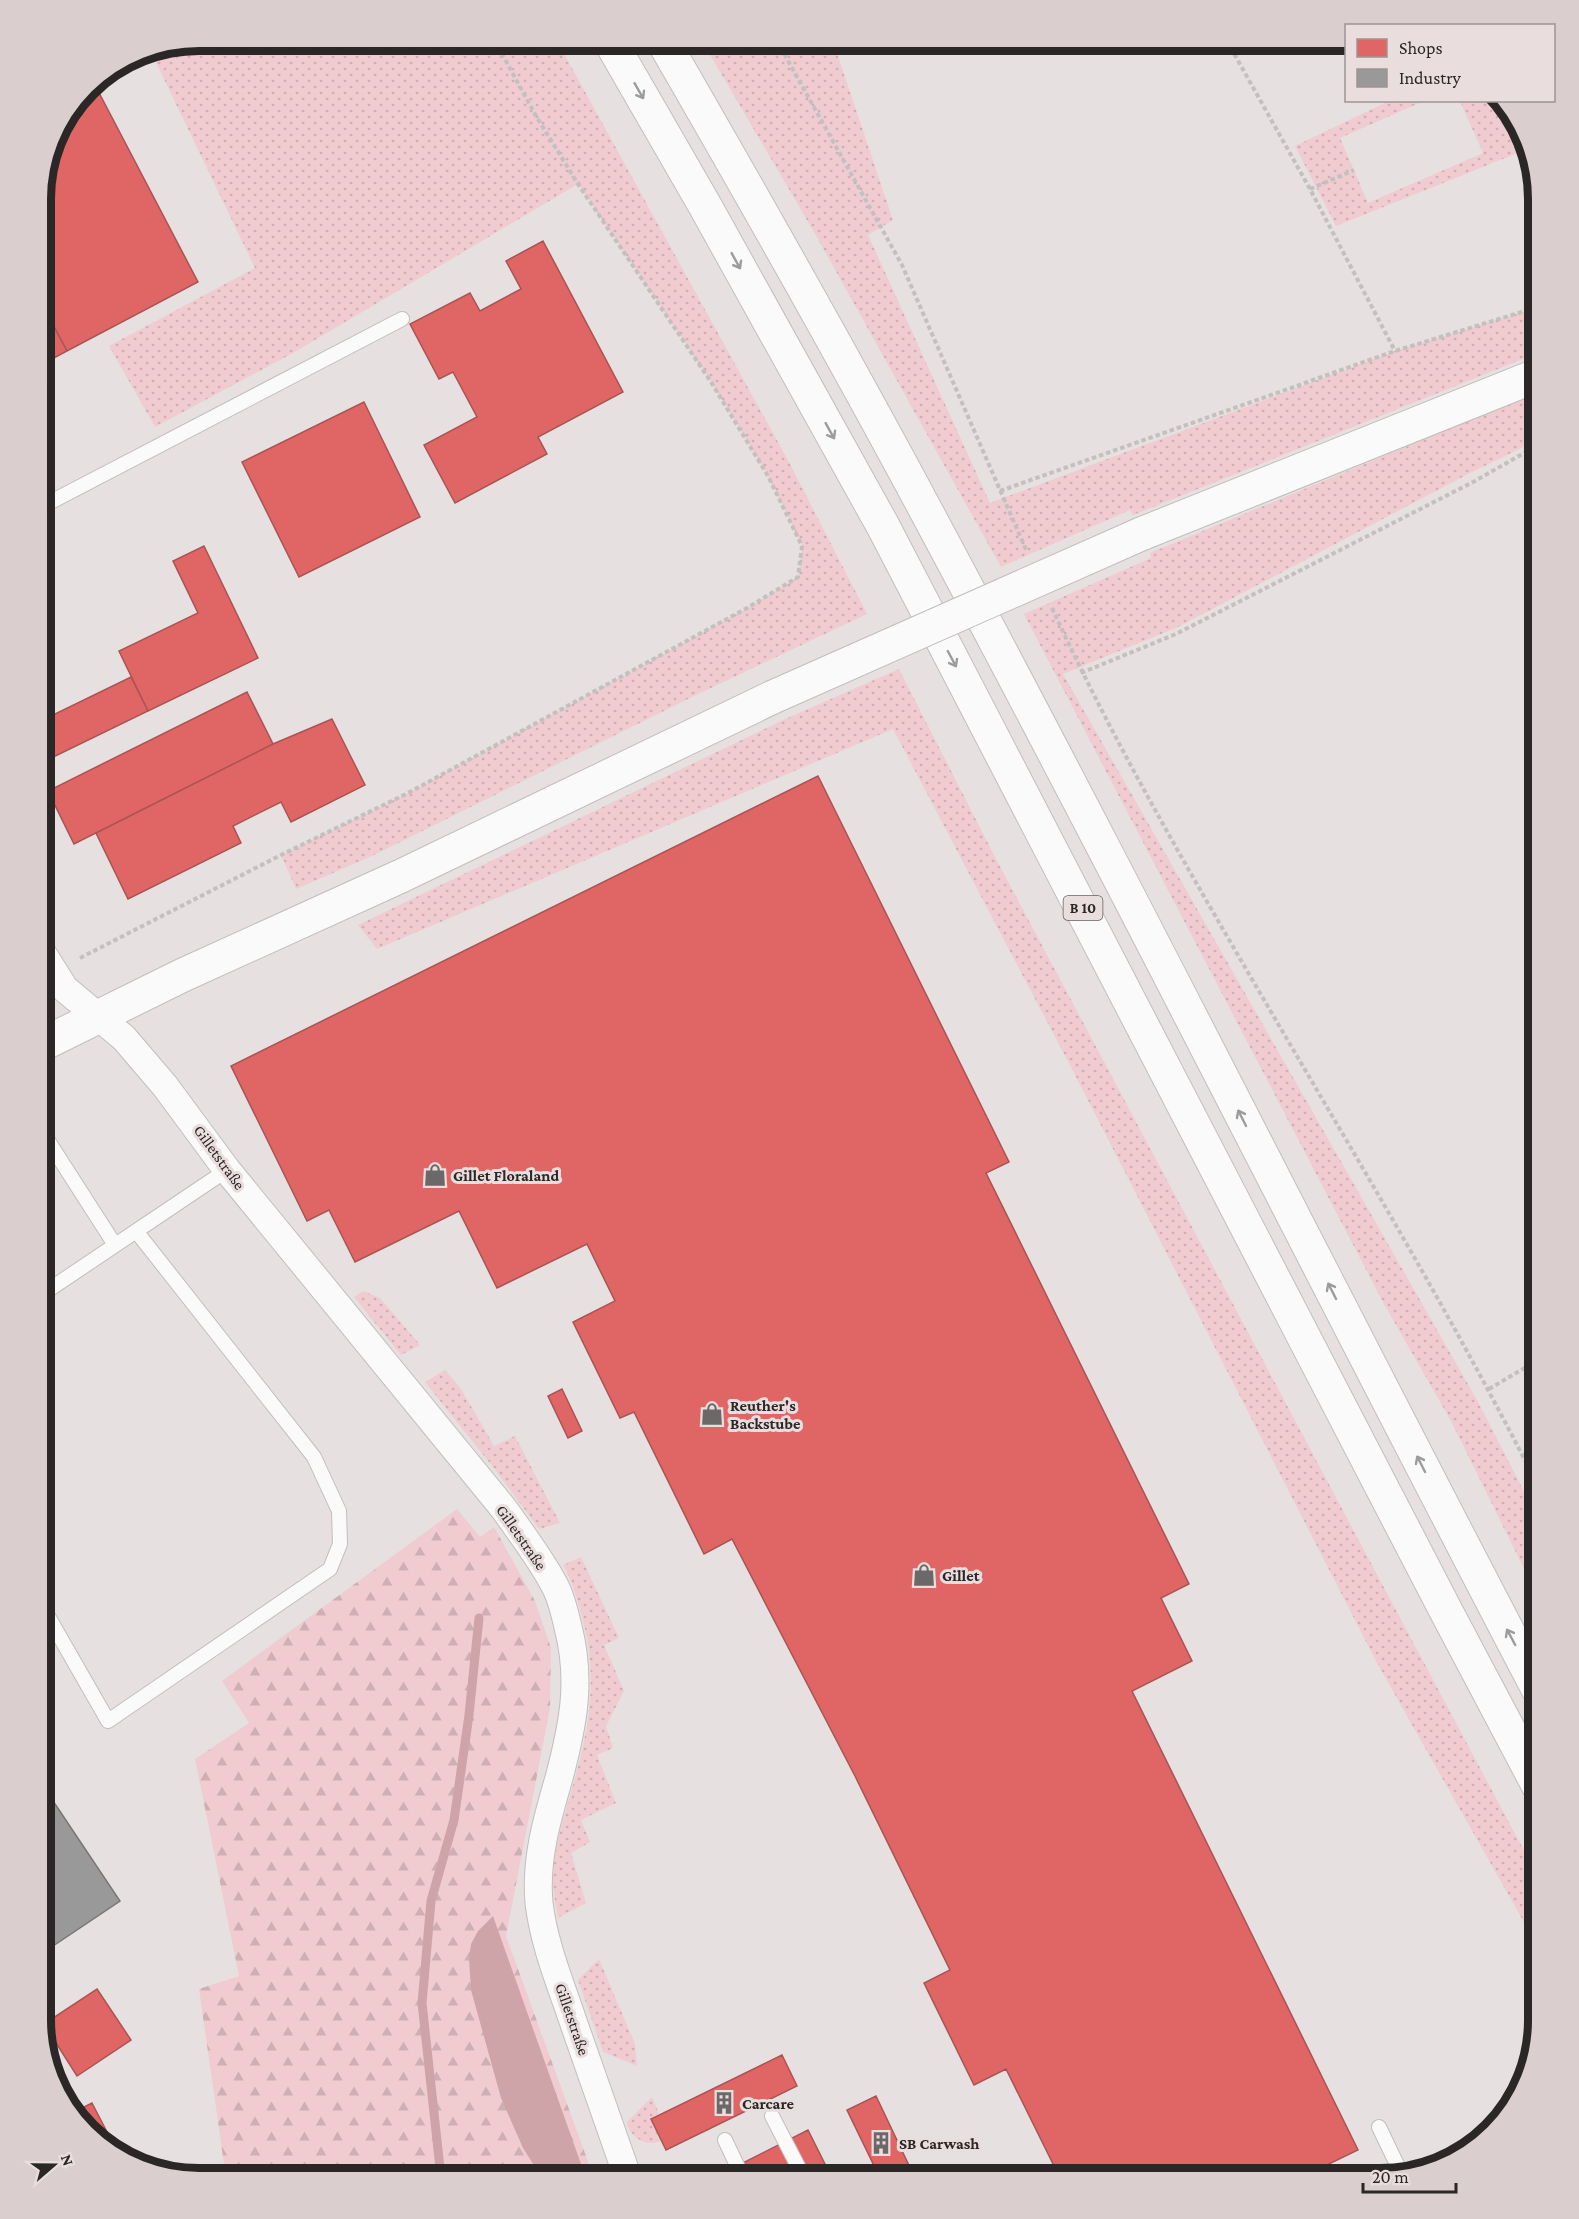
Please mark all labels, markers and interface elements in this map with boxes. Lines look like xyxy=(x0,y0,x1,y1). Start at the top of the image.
legend xyxy=(1345,24,1555,102)
text: Shops xyxy=(1399,38,1443,58)
text: Industry xyxy=(1399,68,1462,88)
one-way arrow xyxy=(633,82,645,99)
one-way arrow xyxy=(730,252,742,269)
one-way arrow xyxy=(824,422,836,439)
one-way arrow xyxy=(947,649,958,667)
road number: B 10 xyxy=(1064,896,1102,920)
one-way arrow xyxy=(1236,1110,1248,1127)
street label: Gilletstraße xyxy=(191,1122,249,1193)
shop icon: Gillet Floraland xyxy=(422,1162,448,1188)
place label: Gillet Floraland xyxy=(453,1167,559,1184)
one-way arrow xyxy=(1325,1282,1337,1300)
place label: Reuther's Backstube xyxy=(730,1397,801,1432)
shop icon: Reuther's Backstube xyxy=(699,1401,725,1427)
one-way arrow xyxy=(1415,1456,1426,1474)
street label: Gilletstraße xyxy=(493,1502,550,1573)
shop icon: Gillet xyxy=(911,1562,937,1588)
place label: Gillet xyxy=(942,1567,980,1584)
one-way arrow xyxy=(1505,1629,1517,1646)
street label: Gilletstraße xyxy=(552,1981,593,2057)
building icon: Carcare xyxy=(711,2090,737,2116)
place label: Carcare xyxy=(742,2095,794,2112)
building icon: SB Carwash xyxy=(868,2130,894,2156)
north arrow xyxy=(24,2135,84,2195)
place label: SB Carwash xyxy=(899,2135,979,2152)
text: N xyxy=(58,2152,78,2168)
scale bar xyxy=(1363,2156,1456,2194)
text: 20 m xyxy=(1372,2167,1409,2187)

